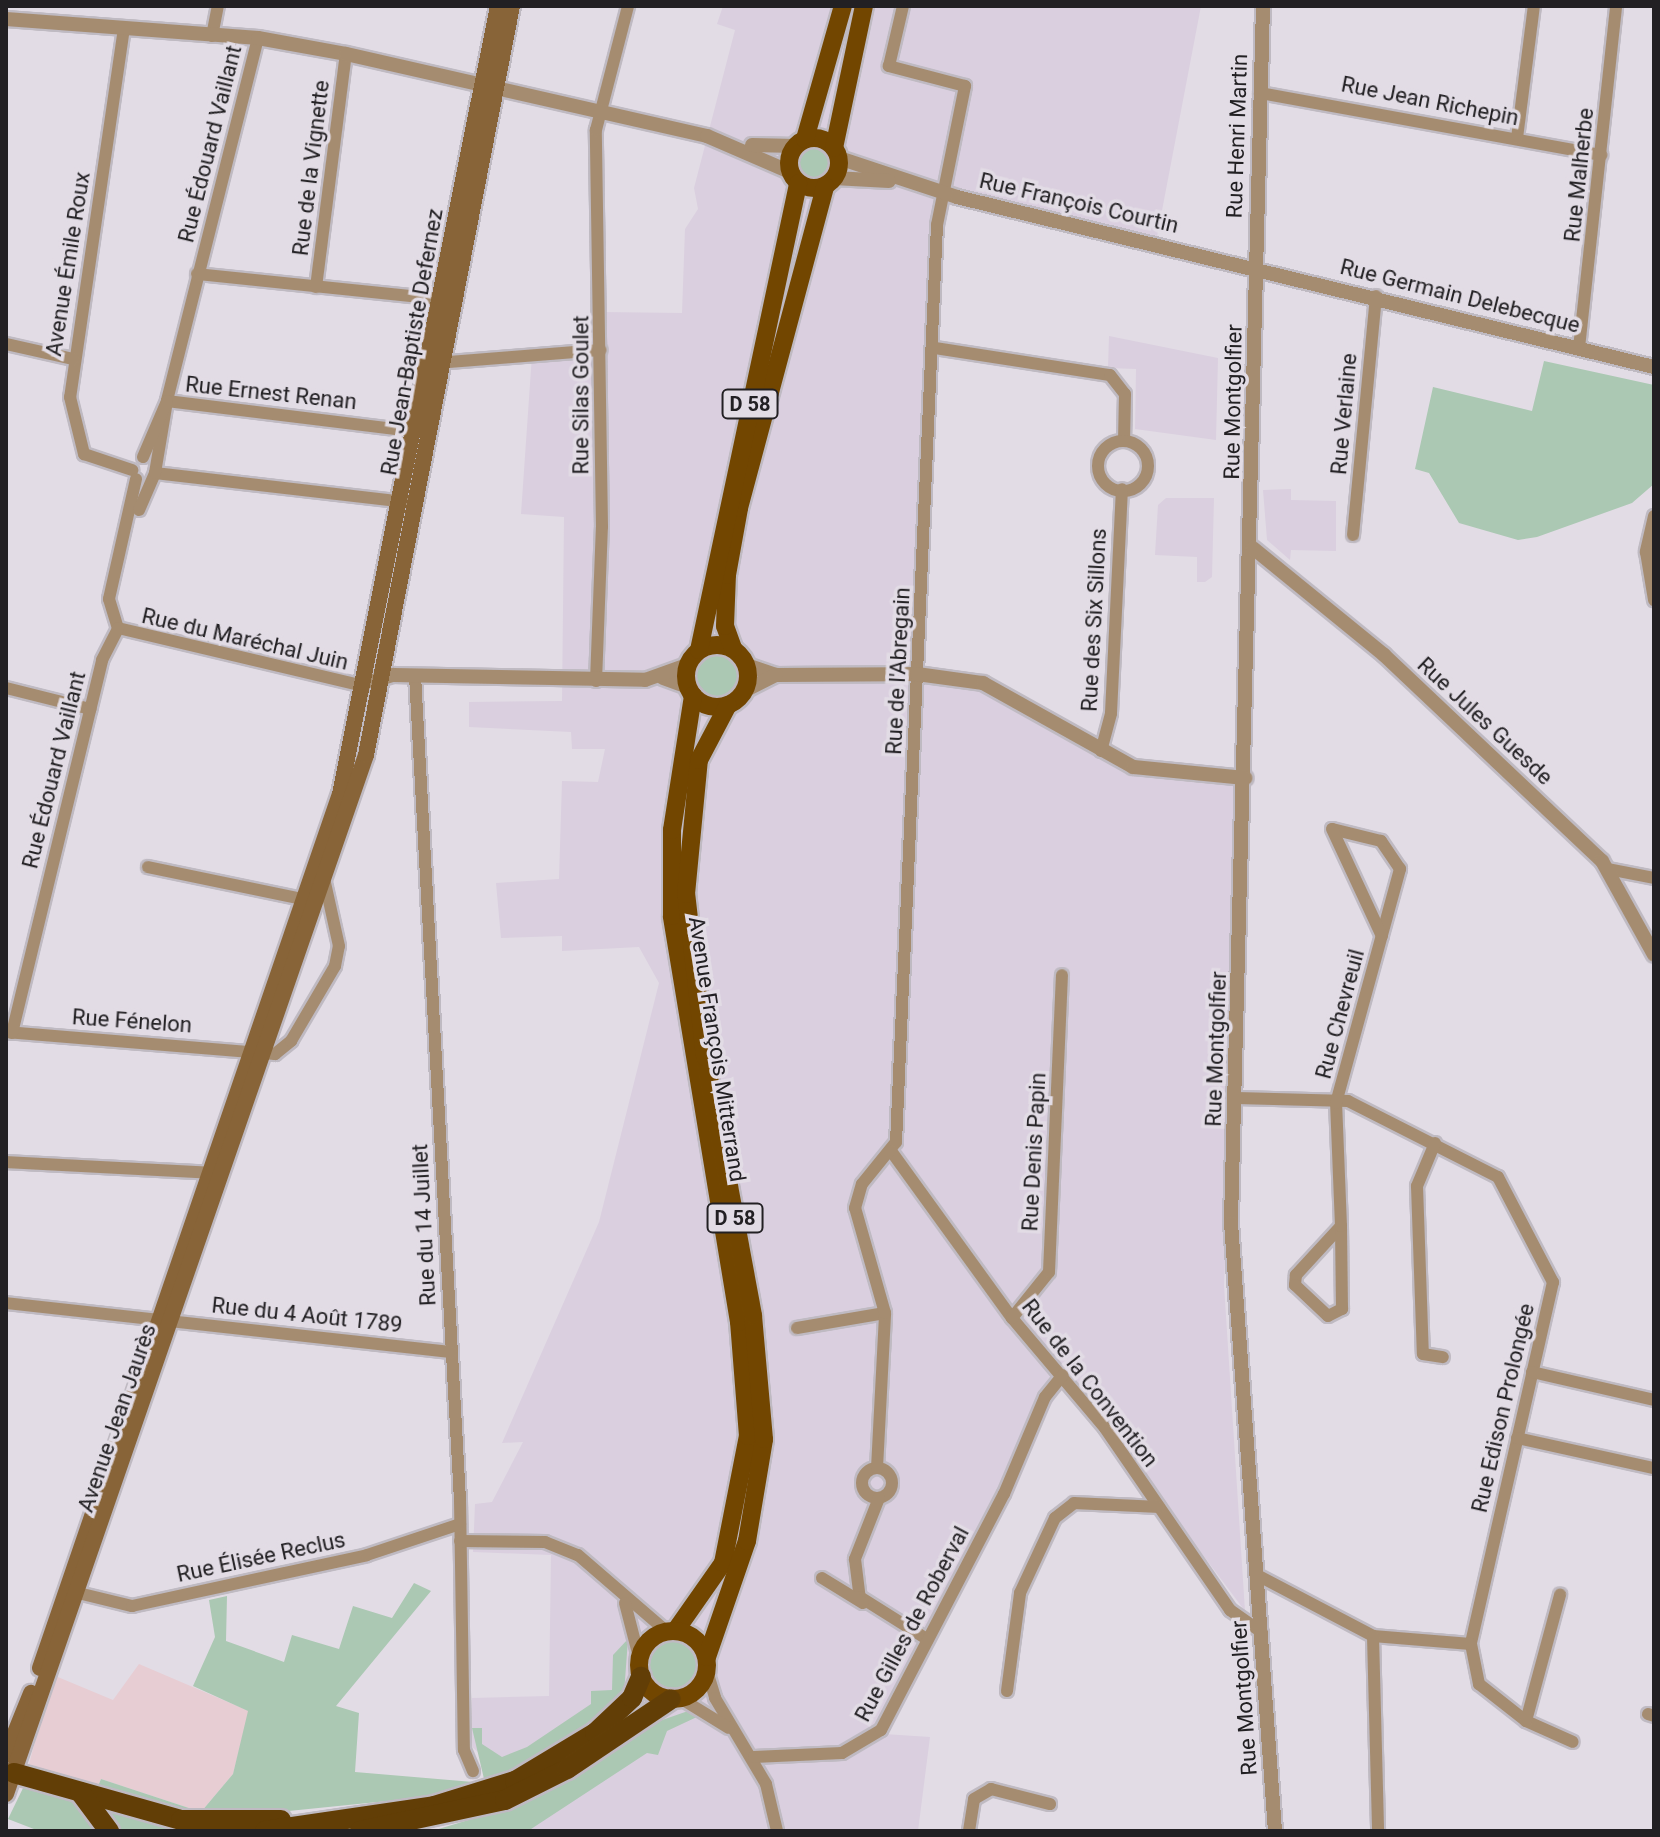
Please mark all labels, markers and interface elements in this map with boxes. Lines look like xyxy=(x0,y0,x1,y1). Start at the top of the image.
street label: Rue Édouard Vaillant xyxy=(173,43,247,245)
street label: Rue Henri Martin xyxy=(1221,53,1253,219)
street label: Rue Jean Richepin xyxy=(1339,71,1521,131)
street label: Rue de la Vignette xyxy=(287,79,335,257)
street label: Rue Malherbe xyxy=(1559,107,1599,243)
street label: Rue François Courtin xyxy=(977,167,1181,239)
street label: Avenue Émile Roux xyxy=(40,170,96,358)
street label: Rue Jean-Baptiste Defernez xyxy=(376,207,448,477)
street label: Rue Germain Delebecque xyxy=(1337,253,1583,339)
street label: Rue Silas Goulet xyxy=(568,315,594,475)
street label: Rue Montgolfier xyxy=(1218,324,1248,480)
street label: Rue Verlaine xyxy=(1326,352,1362,476)
street label: Rue Ernest Renan xyxy=(184,371,358,415)
road number: D 58 xyxy=(720,388,780,420)
street label: Rue des Six Sillons xyxy=(1076,528,1112,712)
street label: Rue de l'Abregain xyxy=(880,587,916,755)
street label: Rue du Maréchal Juin xyxy=(139,602,351,676)
street label: Rue Jules Guesde xyxy=(1412,652,1558,790)
street label: Rue Édouard Vaillant xyxy=(17,669,91,871)
street label: Avenue François Mitterrand xyxy=(683,914,751,1184)
street label: Rue Chevreuil xyxy=(1310,946,1370,1082)
street label: Rue Montgolfier xyxy=(1200,971,1232,1127)
street label: Rue Fénelon xyxy=(71,1004,193,1038)
street label: Rue Denis Papin xyxy=(1017,1072,1051,1232)
street label: Rue du 14 Juillet xyxy=(407,1143,441,1307)
road number: D 58 xyxy=(705,1202,765,1234)
street label: Rue du 4 Août 1789 xyxy=(210,1292,404,1338)
street label: Rue de la Convention xyxy=(1016,1294,1164,1472)
street label: Rue Edison Prolongée xyxy=(1466,1301,1540,1515)
street label: Avenue Jean Jaurès xyxy=(72,1320,162,1516)
street label: Rue Gilles de Roberval xyxy=(849,1522,975,1726)
street label: Rue Élisée Reclus xyxy=(174,1526,348,1588)
street label: Rue Montgolfier xyxy=(1225,1620,1263,1776)

